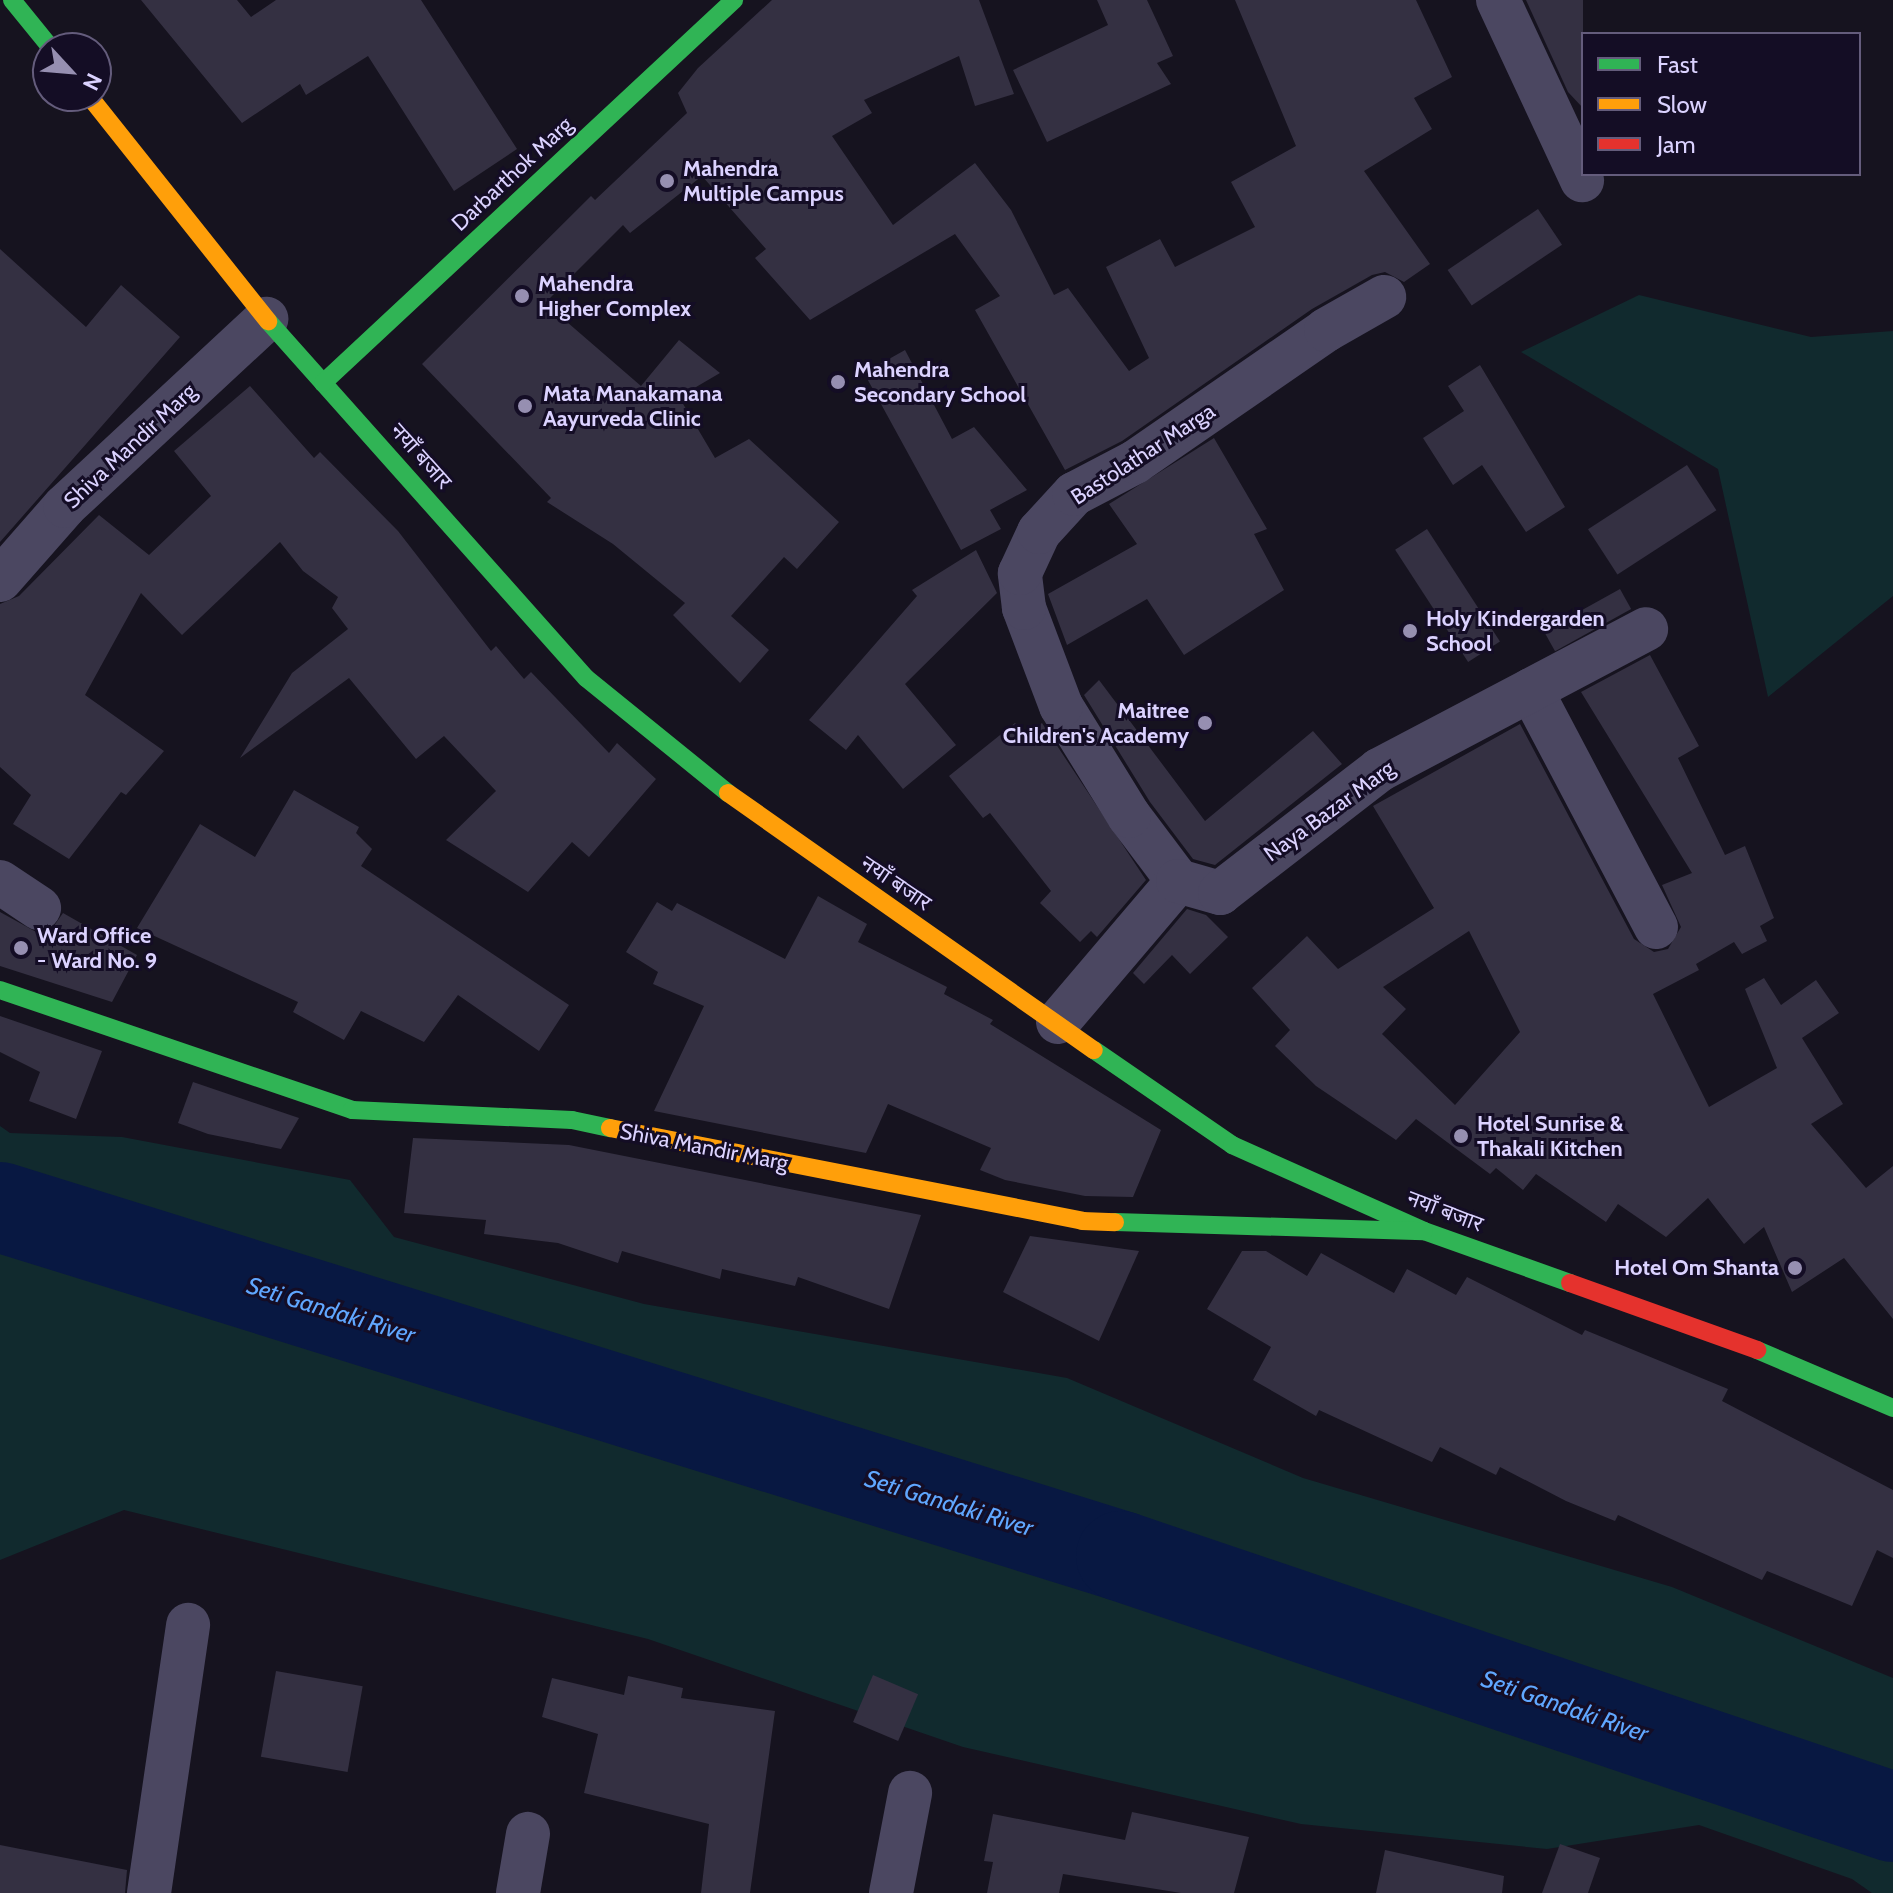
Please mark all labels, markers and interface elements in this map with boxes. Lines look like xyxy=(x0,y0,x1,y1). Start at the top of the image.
north arrow xyxy=(32,32,112,112)
legend xyxy=(1581,32,1861,176)
text: Fast xyxy=(1657,50,1698,79)
text: N xyxy=(77,69,108,95)
text: Slow xyxy=(1657,90,1707,119)
street label: Darbarthok Marg xyxy=(446,111,578,237)
text: Jam xyxy=(1657,130,1695,159)
place label: Mahendra Multiple Campus xyxy=(683,155,844,206)
marker: Mahendra Multiple Campus xyxy=(658,172,676,190)
place label: Mahendra Higher Complex xyxy=(538,270,691,322)
marker: Mahendra Higher Complex xyxy=(513,287,531,305)
place label: Mahendra Secondary School xyxy=(854,356,1026,408)
marker: Mahendra Secondary School xyxy=(829,373,847,391)
street label: Shiva Mandir Marg xyxy=(58,378,202,514)
place label: Mata Manakamana Aayurveda Clinic xyxy=(543,380,722,432)
marker: Mata Manakamana Aayurveda Clinic xyxy=(514,395,536,417)
street label: Bastolathar Marga xyxy=(1066,398,1220,510)
street label: नयाँ बजार xyxy=(385,418,457,494)
place label: Holy Kindergarden School xyxy=(1426,605,1605,656)
marker: Holy Kindergarden School xyxy=(1401,622,1419,640)
place label: Maitree Children's Academy xyxy=(1003,697,1189,748)
marker: Maitree Children's Academy xyxy=(1196,714,1214,732)
street label: Naya Bazar Marg xyxy=(1259,755,1399,867)
street label: नयाँ बजार xyxy=(856,850,936,916)
place label: Ward Office - Ward No. 9 xyxy=(37,922,157,974)
marker: Ward Office - Ward No. 9 xyxy=(12,939,30,957)
place label: Hotel Sunrise & Thakali Kitchen xyxy=(1477,1110,1624,1162)
street label: Shiva Mandir Marg xyxy=(618,1118,790,1176)
marker: Hotel Sunrise & Thakali Kitchen xyxy=(1452,1127,1470,1145)
street label: नयाँ बजार xyxy=(1403,1184,1487,1238)
place label: Hotel Om Shanta xyxy=(1614,1255,1779,1281)
marker: Hotel Om Shanta xyxy=(1786,1259,1804,1277)
water label: Seti Gandaki River xyxy=(243,1271,419,1349)
water label: Seti Gandaki River xyxy=(861,1464,1037,1542)
water label: Seti Gandaki River xyxy=(1478,1664,1652,1748)

